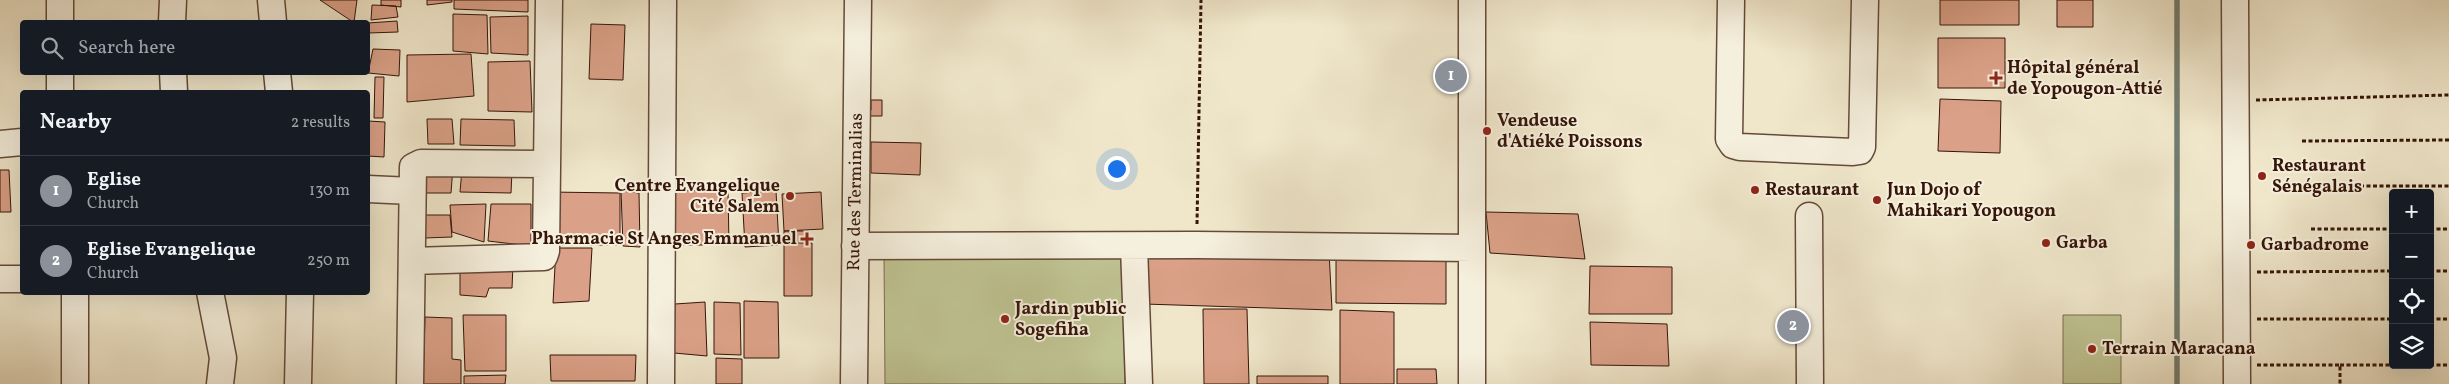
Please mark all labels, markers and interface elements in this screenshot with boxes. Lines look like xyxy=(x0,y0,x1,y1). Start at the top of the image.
search box xyxy=(20,20,370,75)
icon: search xyxy=(38,34,66,62)
text: Search here xyxy=(78,35,175,61)
place label: Hôpital général de Yopougon-Attié xyxy=(2007,56,2162,102)
pin: 1 xyxy=(1435,57,1467,95)
marker: Hôpital général de Yopougon-Attié xyxy=(1989,71,2003,85)
text: Nearby xyxy=(40,108,111,137)
place label: Vendeuse d'Atiéké Poissons xyxy=(1497,109,1643,155)
text: 2 results xyxy=(291,112,350,134)
street label: Rue des Terminalias xyxy=(842,113,870,271)
marker: Vendeuse d'Atiéké Poissons xyxy=(1481,125,1493,137)
place label: Restaurant Sénégalais xyxy=(2272,154,2366,200)
your location xyxy=(1104,156,1130,182)
text: Eglise xyxy=(87,167,141,193)
marker: Restaurant Sénégalais xyxy=(2256,170,2268,182)
place label: Centre Evangelique Cité Salem xyxy=(614,174,780,220)
place label: Restaurant xyxy=(1765,178,1859,203)
place label: Jun Dojo of Mahikari Yopougon xyxy=(1886,178,2056,224)
text: 1 xyxy=(53,180,59,202)
text: 130 m xyxy=(309,180,350,202)
marker: Restaurant xyxy=(1749,184,1761,196)
map controls xyxy=(2389,189,2434,369)
button: + xyxy=(2389,189,2434,234)
marker: Centre Evangelique Cité Salem xyxy=(784,190,796,202)
text: Church xyxy=(87,193,139,215)
marker: Jun Dojo of Mahikari Yopougon xyxy=(1871,194,1883,206)
place label: Pharmacie St Anges Emmanuel xyxy=(531,227,797,252)
place label: Garba xyxy=(2056,231,2108,256)
marker: Pharmacie St Anges Emmanuel xyxy=(801,233,813,245)
place label: Garbadrome xyxy=(2261,233,2369,258)
button: − xyxy=(2389,234,2434,279)
text: Eglise Evangelique xyxy=(87,237,256,263)
marker: Garba xyxy=(2040,237,2052,249)
marker: Garbadrome xyxy=(2245,239,2257,251)
text: 2 xyxy=(52,250,60,272)
text: 250 m xyxy=(307,250,350,272)
text: Church xyxy=(87,263,139,285)
button: locate xyxy=(2389,279,2434,324)
place label: Jardin public Sogefiha xyxy=(1014,297,1126,343)
pin: 2 xyxy=(1777,307,1809,345)
marker: Jardin public Sogefiha xyxy=(999,313,1011,325)
button: layers xyxy=(2389,324,2434,369)
place label: Terrain Maracana xyxy=(2102,337,2256,362)
marker: Terrain Maracana xyxy=(2086,343,2098,355)

